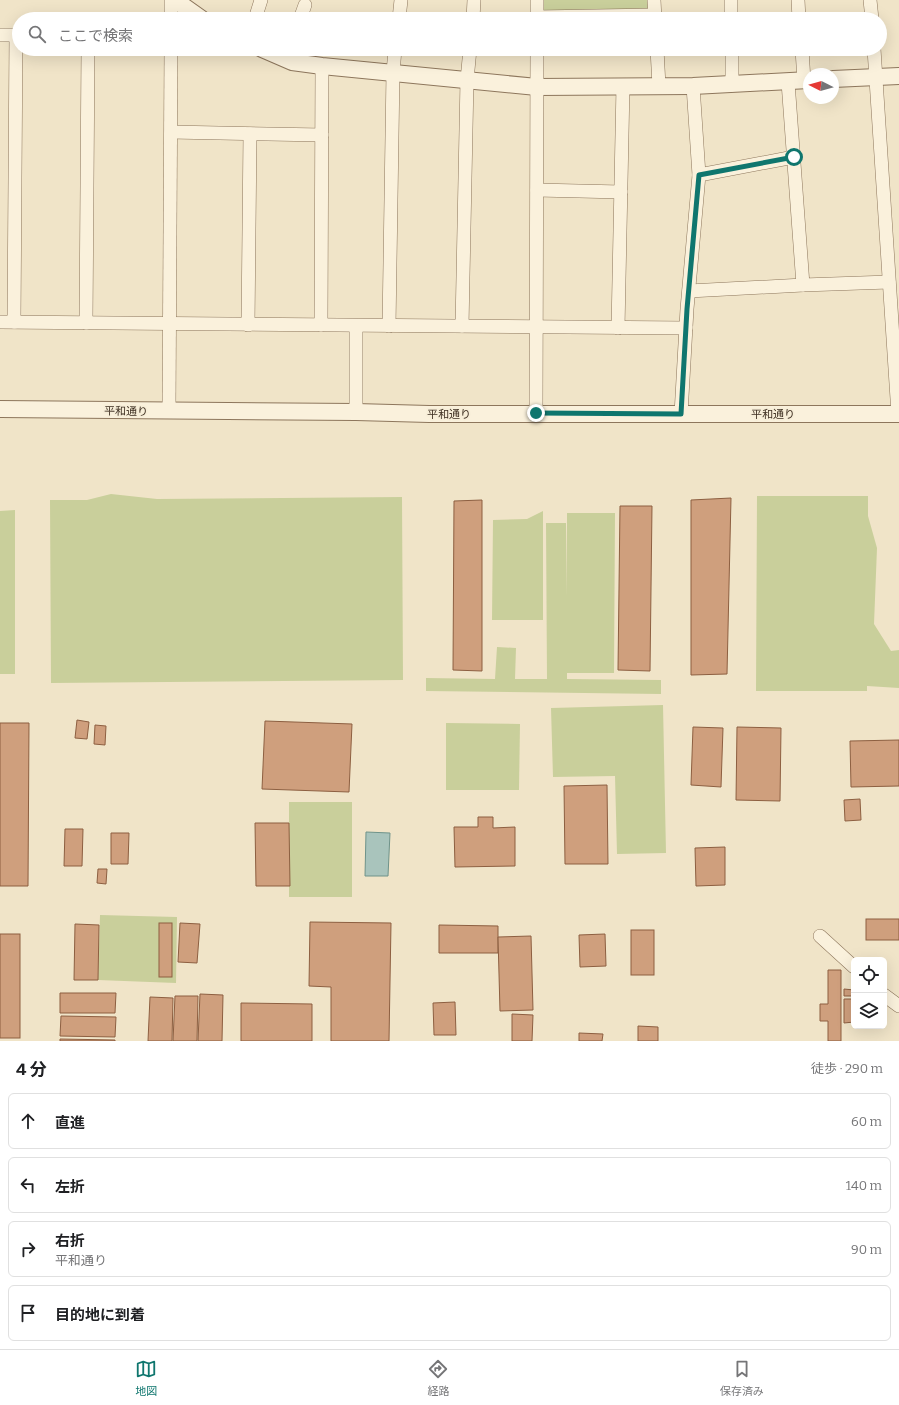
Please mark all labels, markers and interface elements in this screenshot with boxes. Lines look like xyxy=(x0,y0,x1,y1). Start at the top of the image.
search box xyxy=(12,12,887,56)
icon: search xyxy=(26,23,48,45)
text: ここで検索 xyxy=(58,27,133,45)
north arrow xyxy=(803,68,839,104)
route start xyxy=(785,148,803,166)
route end xyxy=(527,404,545,422)
street label: 平和通り xyxy=(104,405,148,418)
street label: 平和通り xyxy=(427,408,471,421)
street label: 平和通り xyxy=(751,408,795,421)
map controls xyxy=(851,957,887,1029)
button: locate xyxy=(851,957,887,993)
button: layers xyxy=(851,993,887,1029)
text: 4 分 xyxy=(16,1059,46,1080)
text: 徒歩 · 290 m xyxy=(811,1061,883,1076)
icon: ahead xyxy=(17,1110,39,1132)
text: 直進 xyxy=(55,1114,85,1132)
text: 60 m xyxy=(851,1114,882,1129)
icon: left xyxy=(17,1174,39,1196)
text: 左折 xyxy=(55,1178,85,1196)
text: 140 m xyxy=(846,1178,882,1193)
text: 右折 xyxy=(55,1232,85,1250)
icon: right xyxy=(17,1238,39,1260)
text: 90 m xyxy=(851,1242,882,1257)
text: 平和通り xyxy=(55,1253,107,1268)
icon: arrive xyxy=(17,1302,39,1324)
text: 目的地に到着 xyxy=(55,1306,145,1324)
tab: 地図 xyxy=(135,1358,157,1398)
tab: 経路 xyxy=(427,1358,449,1398)
tab: 保存済み xyxy=(720,1358,764,1398)

